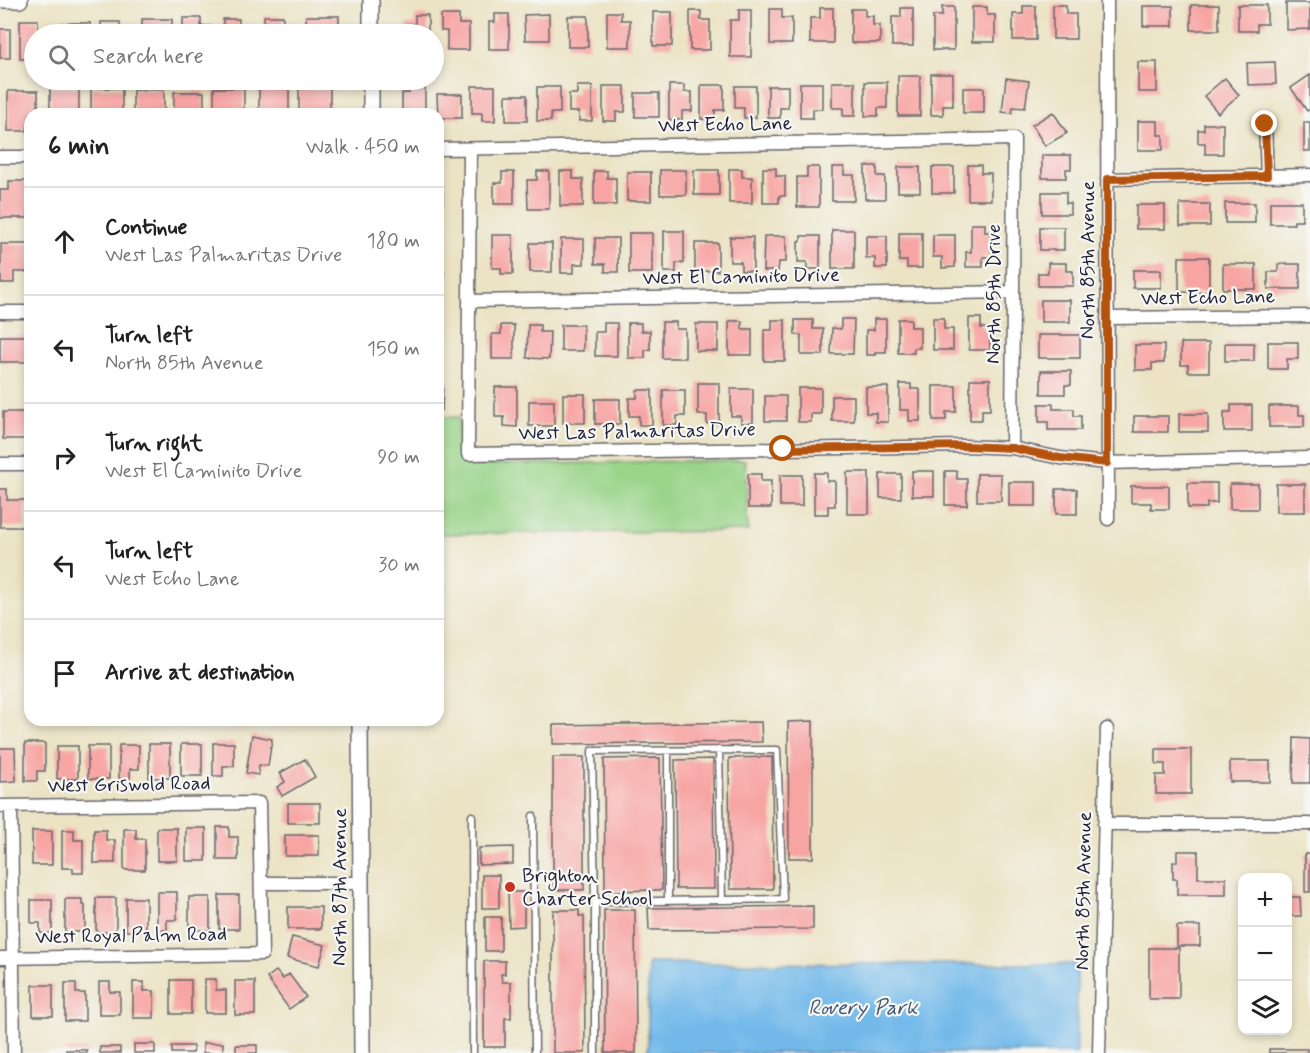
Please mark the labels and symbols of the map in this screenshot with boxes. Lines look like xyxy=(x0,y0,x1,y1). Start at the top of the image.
street label: West Echo Lane xyxy=(658,110,792,140)
route end xyxy=(1251,110,1277,136)
street label: North 85th Avenue xyxy=(1075,181,1102,339)
street label: North 85th Drive xyxy=(981,224,1008,364)
street label: West El Caminito Drive xyxy=(642,262,840,292)
street label: West Echo Lane xyxy=(1141,283,1275,313)
street label: West Las Palmaritas Drive xyxy=(518,416,756,448)
route start xyxy=(769,435,795,461)
street label: West Griswold Road xyxy=(47,770,211,800)
street label: North 87th Avenue xyxy=(327,808,354,966)
street label: North 85th Avenue xyxy=(1069,811,1099,971)
place label: Brighton Charter School xyxy=(522,863,653,913)
marker: Brighton Charter School xyxy=(503,880,517,894)
street label: West Royal Palm Road xyxy=(35,921,227,951)
water label: Rovery Park xyxy=(808,994,919,1022)

